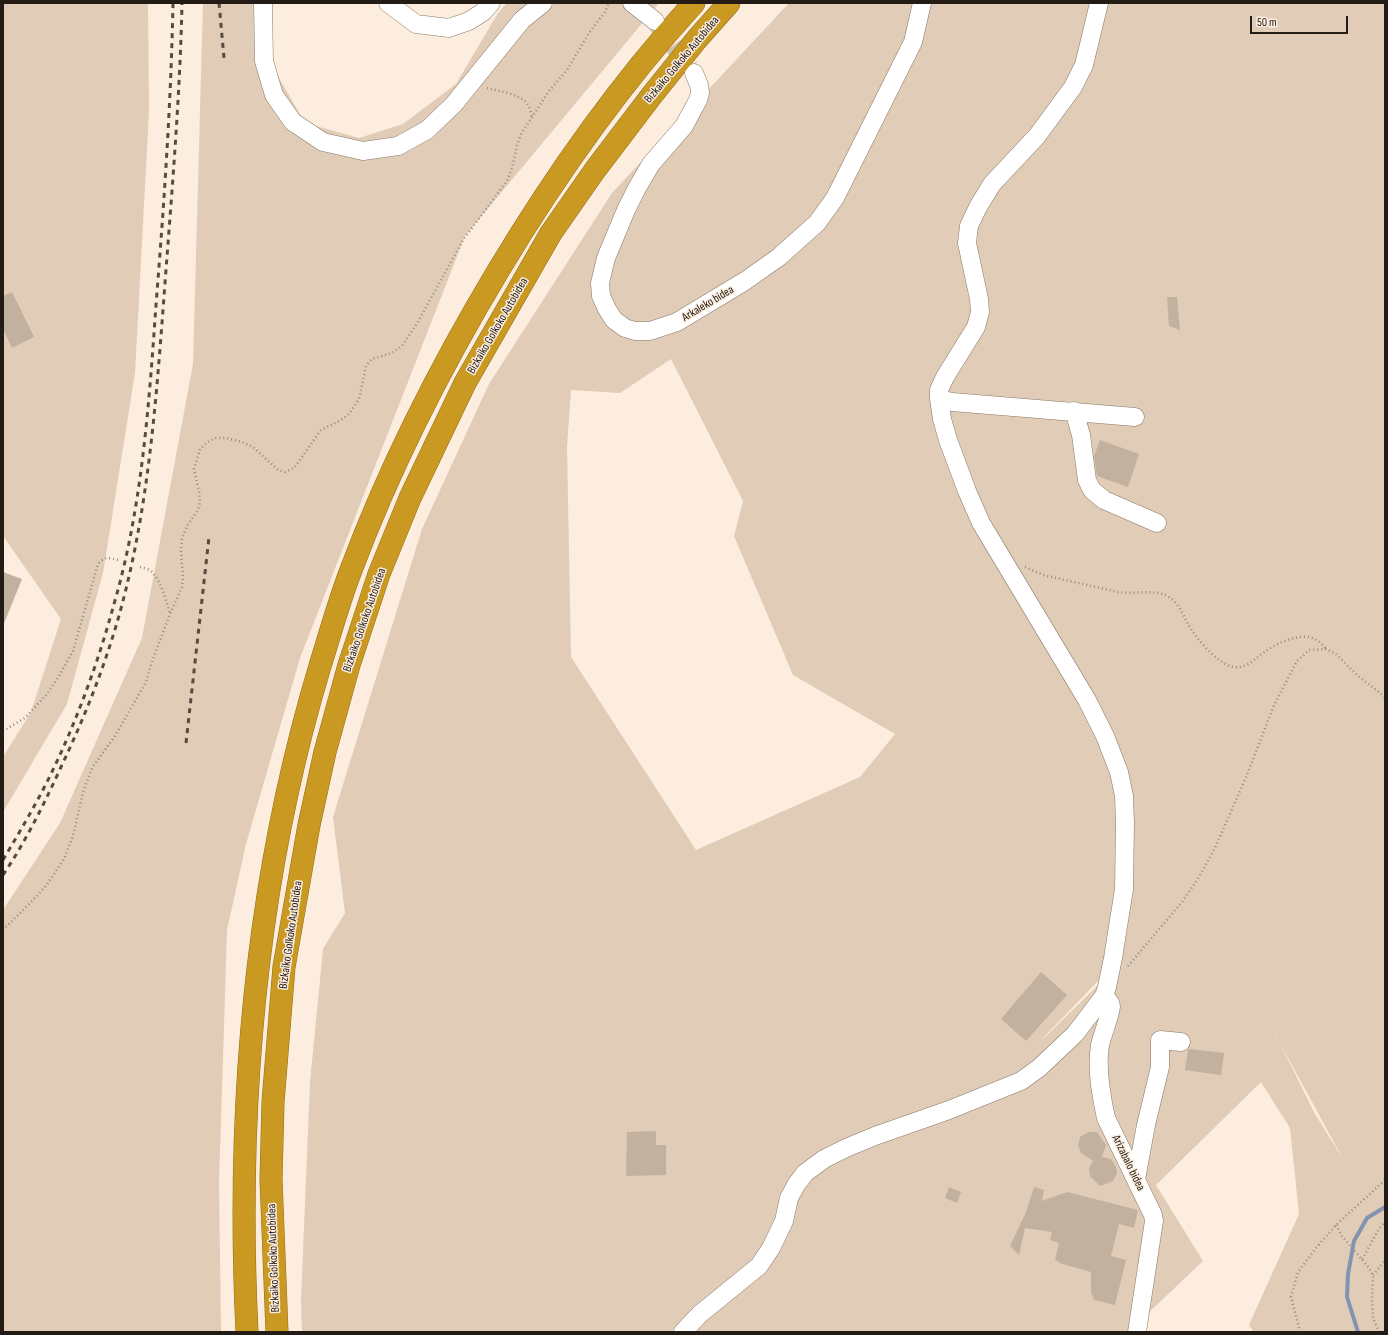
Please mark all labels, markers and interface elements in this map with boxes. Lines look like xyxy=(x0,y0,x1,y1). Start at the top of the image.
scale bar xyxy=(1252,8,1350,34)
street label: Bizkaiko Golkoko Autobidea xyxy=(642,14,722,106)
text: 50 m xyxy=(1257,15,1277,30)
street label: Bizkaiko Golkoko Autobidea xyxy=(465,275,531,377)
street label: Arkaleko bidea xyxy=(679,283,737,325)
street label: Bizkaiko Golkoko Autobidea xyxy=(340,566,390,674)
street label: Bizkaiko Golkoko Autobidea xyxy=(276,880,306,990)
street label: Arizabalo bidea xyxy=(1108,1133,1148,1193)
street label: Bizkaiko Golkoko Autobidea xyxy=(265,1203,283,1313)

